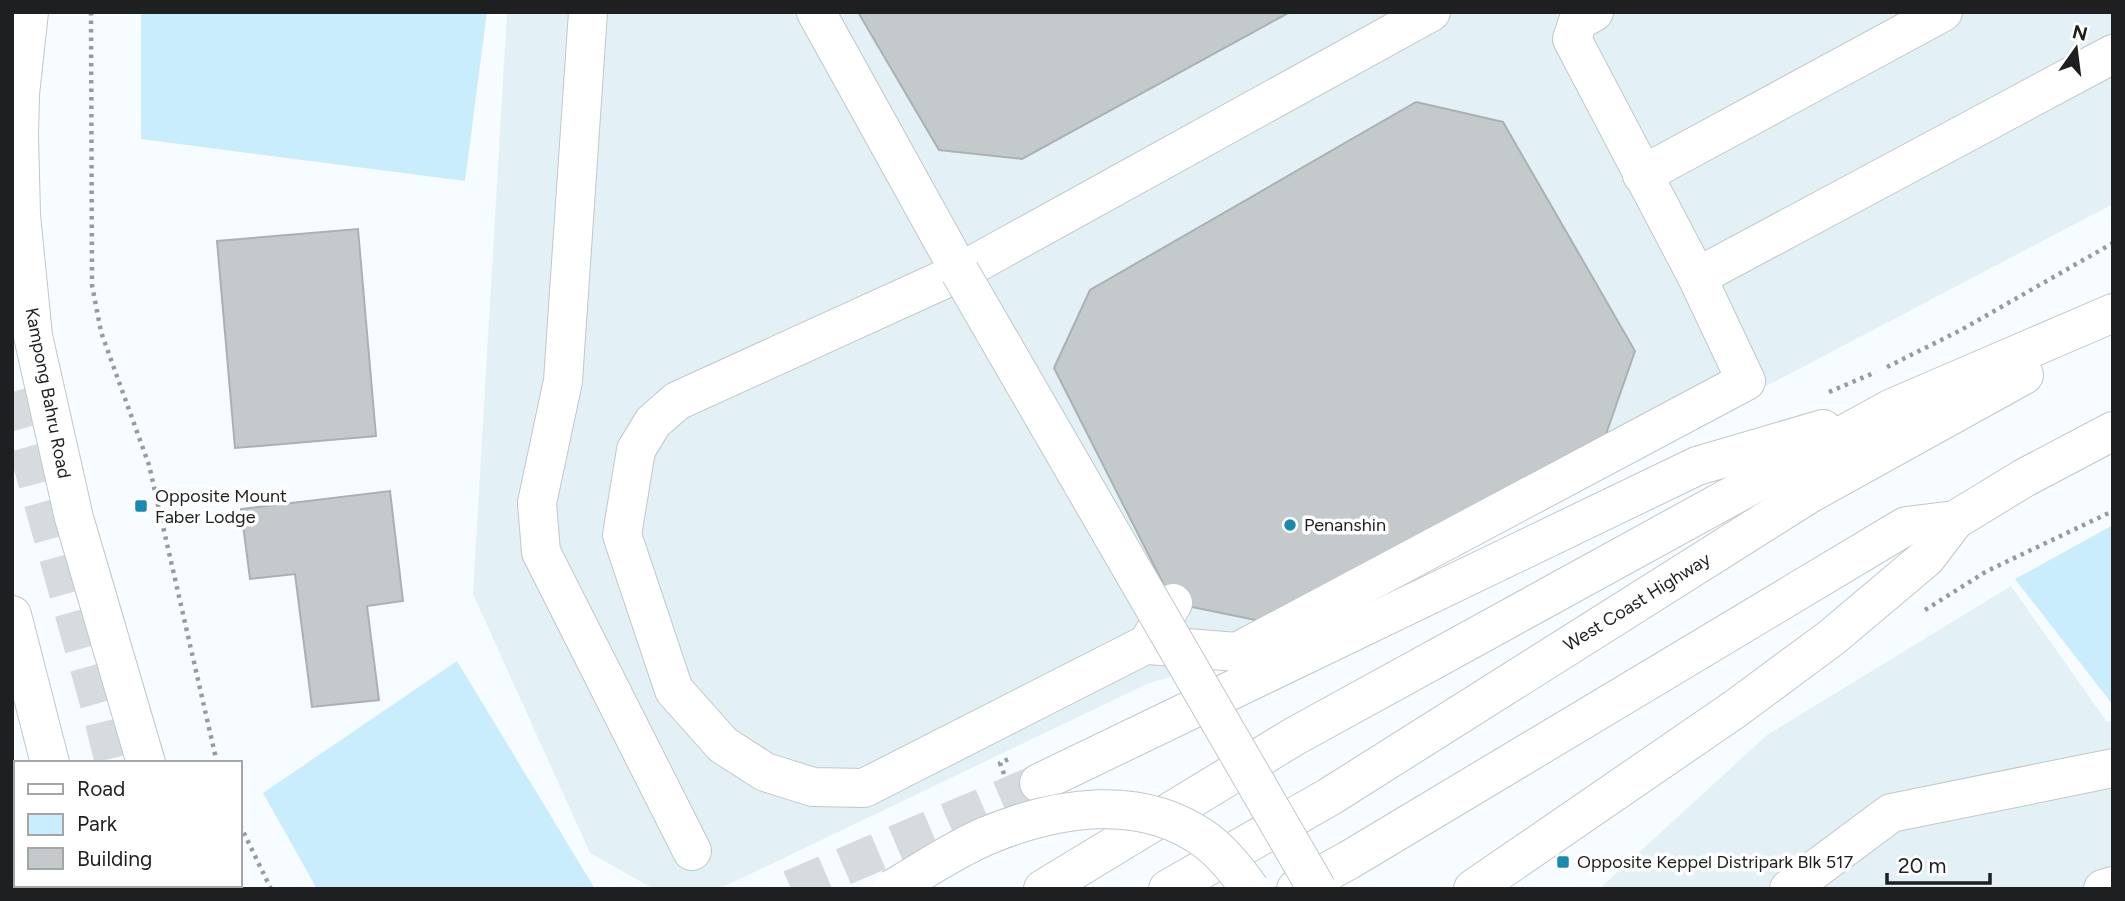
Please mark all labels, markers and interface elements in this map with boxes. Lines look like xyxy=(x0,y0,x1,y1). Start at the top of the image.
north arrow xyxy=(2041,14,2111,84)
text: N xyxy=(2070,20,2090,46)
street label: Kampong Bahru Road xyxy=(21,306,75,480)
place label: Opposite Mount Faber Lodge xyxy=(155,485,287,528)
marker: Opposite Mount Faber Lodge xyxy=(133,498,149,514)
place label: Penanshin xyxy=(1304,514,1386,536)
marker: Penanshin xyxy=(1282,517,1298,533)
street label: West Coast Highway xyxy=(1560,548,1715,656)
legend xyxy=(14,761,242,887)
text: Road xyxy=(77,776,125,801)
text: Park xyxy=(77,811,118,836)
scale bar xyxy=(1887,842,1990,886)
text: Building xyxy=(77,846,152,871)
place label: Opposite Keppel Distripark Blk 517 xyxy=(1577,851,1853,873)
text: 20 m xyxy=(1898,853,1946,878)
marker: Opposite Keppel Distripark Blk 517 xyxy=(1555,854,1571,870)

